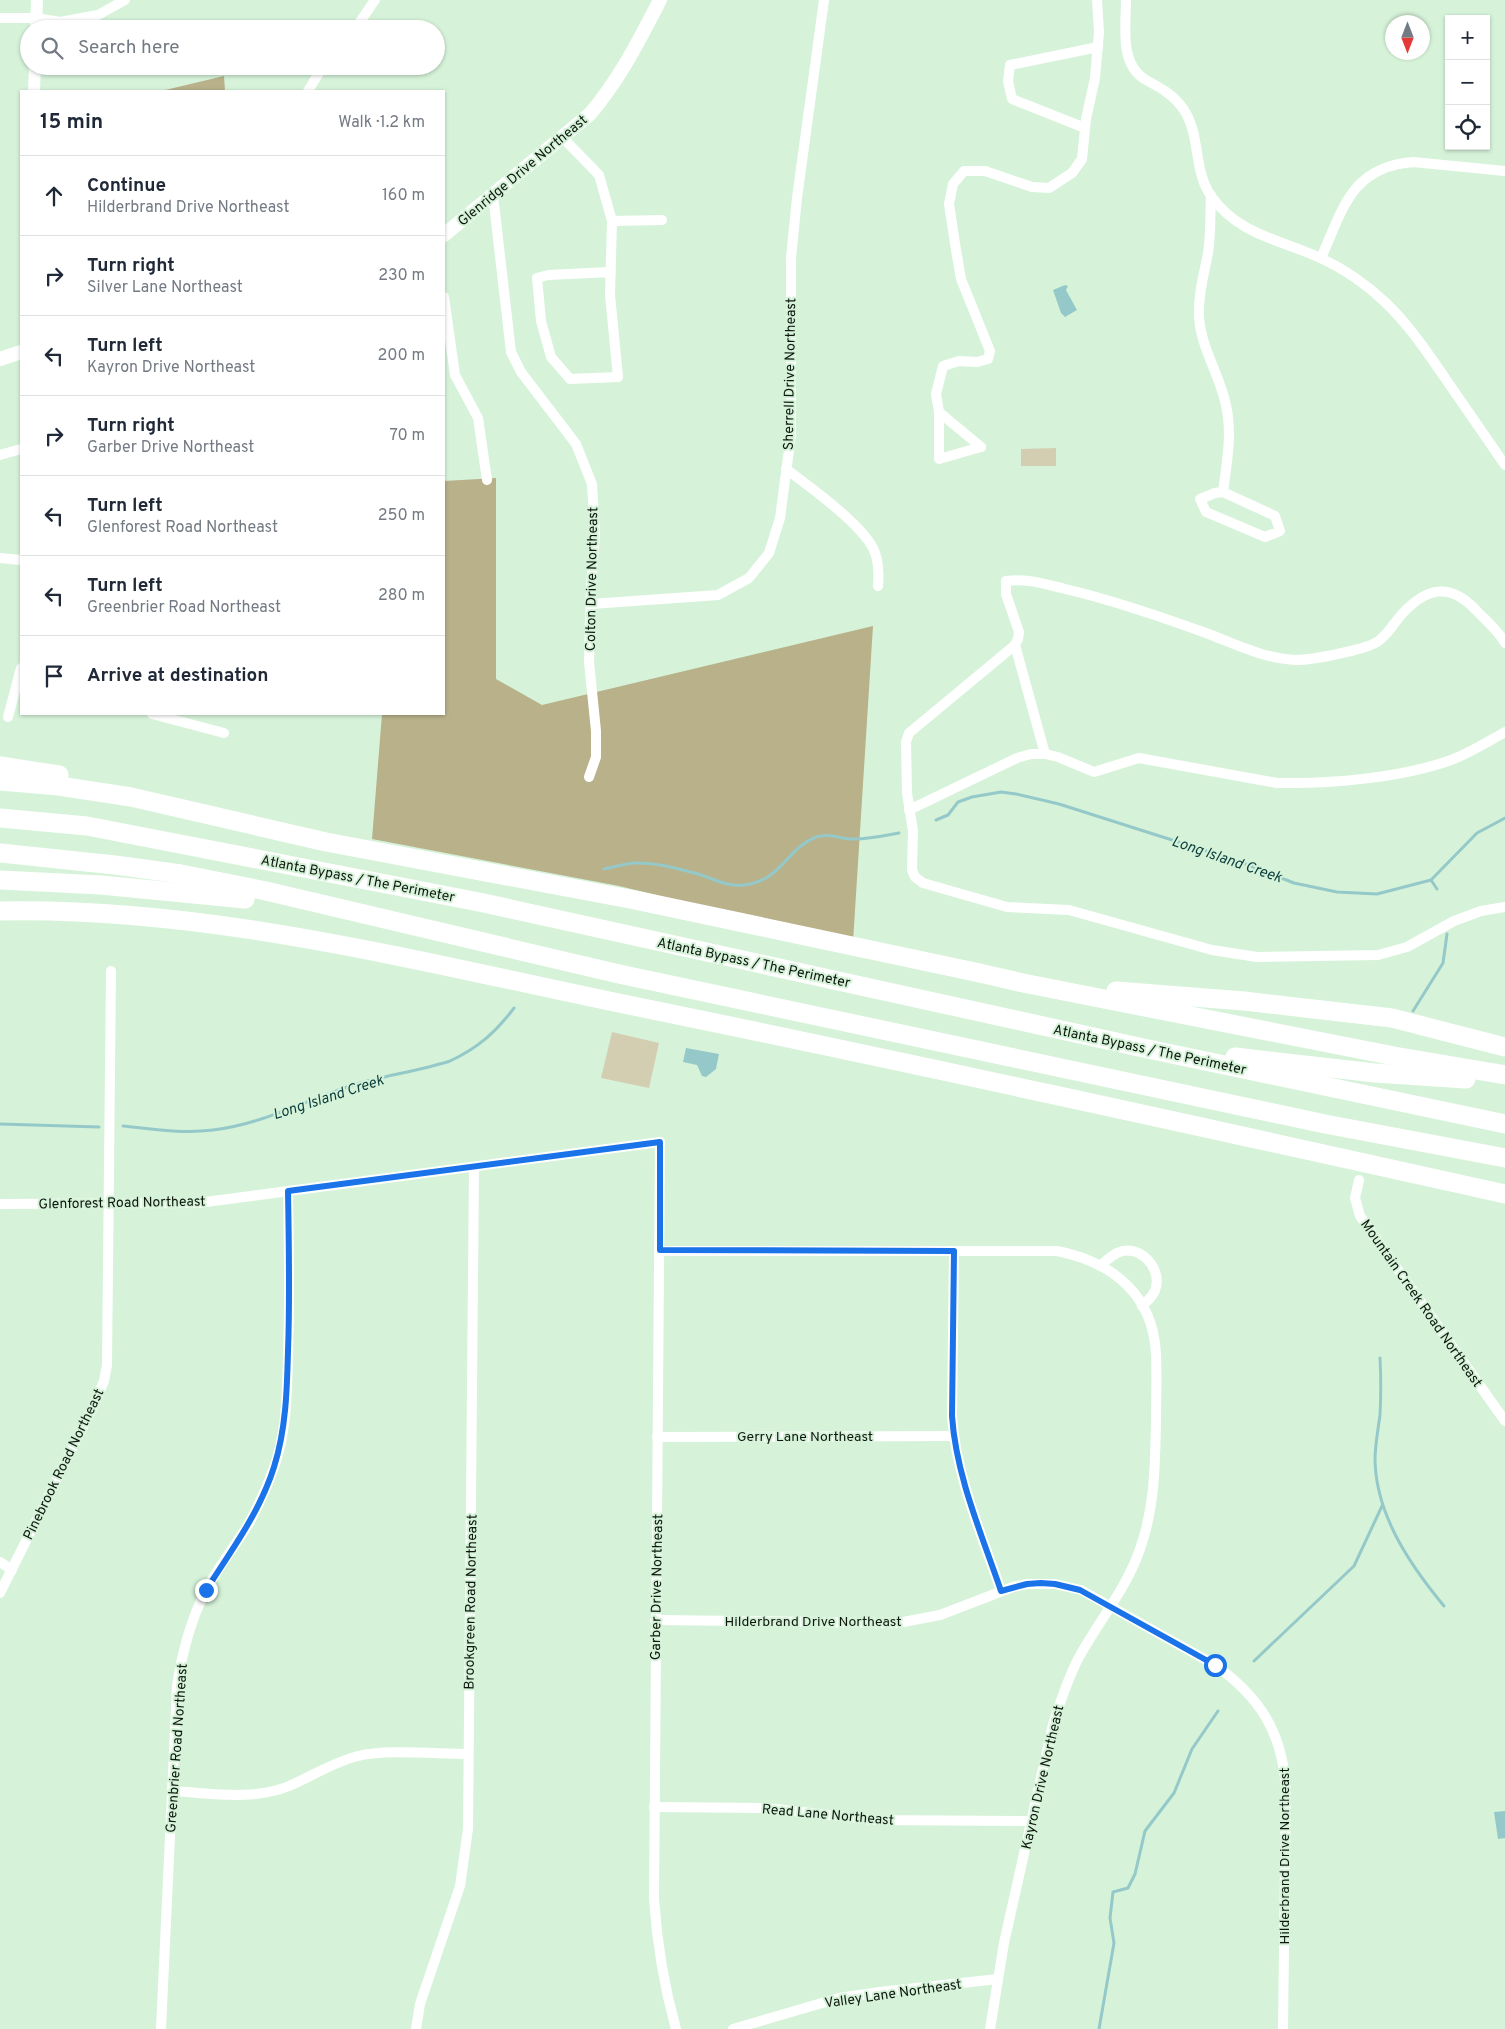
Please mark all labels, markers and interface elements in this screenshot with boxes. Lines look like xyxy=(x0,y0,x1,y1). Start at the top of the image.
north arrow xyxy=(1385,15,1430,60)
map controls xyxy=(1445,15,1490,150)
button: + xyxy=(1445,15,1490,60)
search box xyxy=(20,20,445,75)
icon: search xyxy=(38,34,66,62)
text: Search here xyxy=(78,36,180,60)
button: − xyxy=(1445,60,1490,105)
button: locate xyxy=(1445,105,1490,150)
text: 15 min xyxy=(40,109,103,136)
street label: Glenridge Drive Northeast xyxy=(455,112,591,230)
text: Walk · 1.2 km xyxy=(338,113,425,133)
text: Continue xyxy=(87,174,166,198)
icon: ahead xyxy=(40,182,68,210)
text: 160 m xyxy=(382,186,425,206)
text: Hilderbrand Drive Northeast xyxy=(87,198,289,218)
text: Turn right xyxy=(87,254,175,278)
icon: right xyxy=(40,262,68,290)
text: 230 m xyxy=(378,266,425,286)
text: Silver Lane Northeast xyxy=(87,278,243,298)
street label: Sherrell Drive Northeast xyxy=(781,298,800,450)
text: Turn left xyxy=(87,334,163,358)
icon: left xyxy=(40,342,68,370)
text: 200 m xyxy=(377,346,425,366)
text: Kayron Drive Northeast xyxy=(87,358,255,378)
text: Turn right xyxy=(87,414,175,438)
icon: right xyxy=(40,422,68,450)
text: 70 m xyxy=(390,426,425,446)
text: Garber Drive Northeast xyxy=(87,438,254,458)
text: Turn left xyxy=(87,494,163,518)
icon: left xyxy=(40,502,68,530)
text: 250 m xyxy=(378,506,425,526)
street label: Colton Drive Northeast xyxy=(583,507,602,651)
text: Glenforest Road Northeast xyxy=(87,518,278,538)
text: Turn left xyxy=(87,574,163,598)
icon: left xyxy=(40,582,68,610)
text: 280 m xyxy=(378,586,425,606)
text: Greenbrier Road Northeast xyxy=(87,598,281,618)
icon: arrive xyxy=(40,662,68,690)
text: Arrive at destination xyxy=(87,664,268,688)
water label: Long Island Creek xyxy=(1169,833,1285,888)
street label: Atlanta Bypass / The Perimeter xyxy=(259,852,457,907)
street label: Atlanta Bypass / The Perimeter xyxy=(656,935,852,992)
street label: Atlanta Bypass / The Perimeter xyxy=(1052,1022,1248,1079)
water label: Long Island Creek xyxy=(271,1071,387,1125)
street label: Glenforest Road Northeast xyxy=(38,1194,206,1213)
street label: Mountain Creek Road Northeast xyxy=(1356,1217,1485,1391)
street label: Pinebrook Road Northeast xyxy=(20,1386,108,1543)
street label: Gerry Lane Northeast xyxy=(737,1429,873,1446)
street label: Brookgreen Road Northeast xyxy=(461,1514,482,1690)
street label: Garber Drive Northeast xyxy=(648,1514,667,1660)
route end xyxy=(195,1579,218,1602)
street label: Hilderbrand Drive Northeast xyxy=(724,1614,902,1631)
route start xyxy=(1204,1654,1227,1677)
street label: Greenbrier Road Northeast xyxy=(163,1663,192,1833)
street label: Kayron Drive Northeast xyxy=(1019,1704,1068,1851)
street label: Hilderbrand Drive Northeast xyxy=(1277,1767,1294,1945)
street label: Read Lane Northeast xyxy=(761,1801,895,1830)
street label: Valley Lane Northeast xyxy=(824,1976,963,2013)

